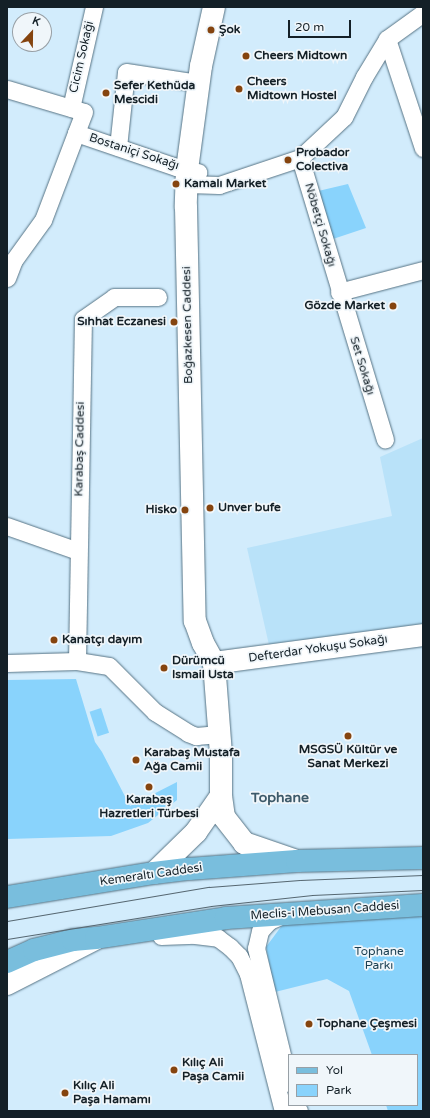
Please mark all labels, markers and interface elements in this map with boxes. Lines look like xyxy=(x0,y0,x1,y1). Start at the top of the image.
north arrow xyxy=(12,12,52,52)
scale bar xyxy=(290,12,353,38)
text: K xyxy=(30,14,42,29)
street label: Cicim Sokaği xyxy=(67,20,97,94)
text: 20 m xyxy=(295,20,324,34)
place label: Şok xyxy=(219,23,240,37)
marker: Şok xyxy=(206,25,216,35)
place label: Cheers Midtown xyxy=(254,49,347,63)
marker: Cheers Midtown xyxy=(241,51,251,61)
place label: Cheers Midtown Hostel xyxy=(247,75,337,103)
place label: Sefer Kethüda Mescidi xyxy=(114,79,195,107)
marker: Cheers Midtown Hostel xyxy=(234,84,244,94)
marker: Sefer Kethüda Mescidi xyxy=(101,88,111,98)
street label: Bostaniçi Sokağı xyxy=(87,131,181,173)
place label: Probador Colectiva xyxy=(296,146,349,174)
marker: Probador Colectiva xyxy=(283,155,293,165)
place label: Kamalı Market xyxy=(184,177,266,191)
marker: Kamalı Market xyxy=(171,179,181,189)
street label: Nöbetçi Sokağı xyxy=(301,181,339,269)
street label: Boğazkesen Caddesi xyxy=(180,266,196,384)
place label: Gözde Market xyxy=(304,299,385,313)
marker: Gözde Market xyxy=(388,301,398,311)
place label: Sıhhat Eczanesi xyxy=(77,315,166,329)
marker: Sıhhat Eczanesi xyxy=(169,317,179,327)
street label: Set Sokağı xyxy=(346,335,378,397)
street label: Karabaş Caddesi xyxy=(72,401,88,497)
place label: Unver bufe xyxy=(218,501,281,515)
place label: Hisko xyxy=(146,503,177,517)
marker: Unver bufe xyxy=(205,503,215,513)
marker: Hisko xyxy=(180,505,190,515)
street label: Defterdar Yokuşu Sokağı xyxy=(248,632,388,666)
place label: Kanatçı dayım xyxy=(62,633,142,647)
marker: Kanatçı dayım xyxy=(49,635,59,645)
place label: Dürümcü Ismail Usta xyxy=(172,654,234,682)
marker: Dürümcü Ismail Usta xyxy=(159,663,169,673)
marker: MSGSÜ Kültür ve Sanat Merkezi xyxy=(343,731,353,741)
place label: MSGSÜ Kültür ve Sanat Merkezi xyxy=(299,743,397,771)
place label: Karabaş Mustafa Ağa Camii xyxy=(144,746,240,774)
marker: Karabaş Mustafa Ağa Camii xyxy=(131,755,141,765)
marker: Karabaş Hazretleri Türbesi xyxy=(144,782,154,792)
district label: Tophane xyxy=(251,790,309,806)
place label: Karabaş Hazretleri Türbesi xyxy=(99,793,199,821)
street label: Kemeraltı Caddesi xyxy=(99,861,203,889)
street label: Meclis-i Mebusan Caddesi xyxy=(250,899,400,923)
park label: Tophane Parkı xyxy=(354,945,404,973)
place label: Tophane Çeşmesi xyxy=(317,1017,417,1031)
marker: Tophane Çeşmesi xyxy=(304,1019,314,1029)
legend xyxy=(288,1054,418,1106)
place label: Kılıç Ali Paşa Camii xyxy=(182,1056,244,1084)
text: Yol xyxy=(326,1063,343,1077)
marker: Kılıç Ali Paşa Camii xyxy=(169,1065,179,1075)
place label: Kılıç Ali Paşa Hamamı xyxy=(73,1079,151,1107)
text: Park xyxy=(326,1083,352,1097)
marker: Kılıç Ali Paşa Hamamı xyxy=(60,1088,70,1098)

